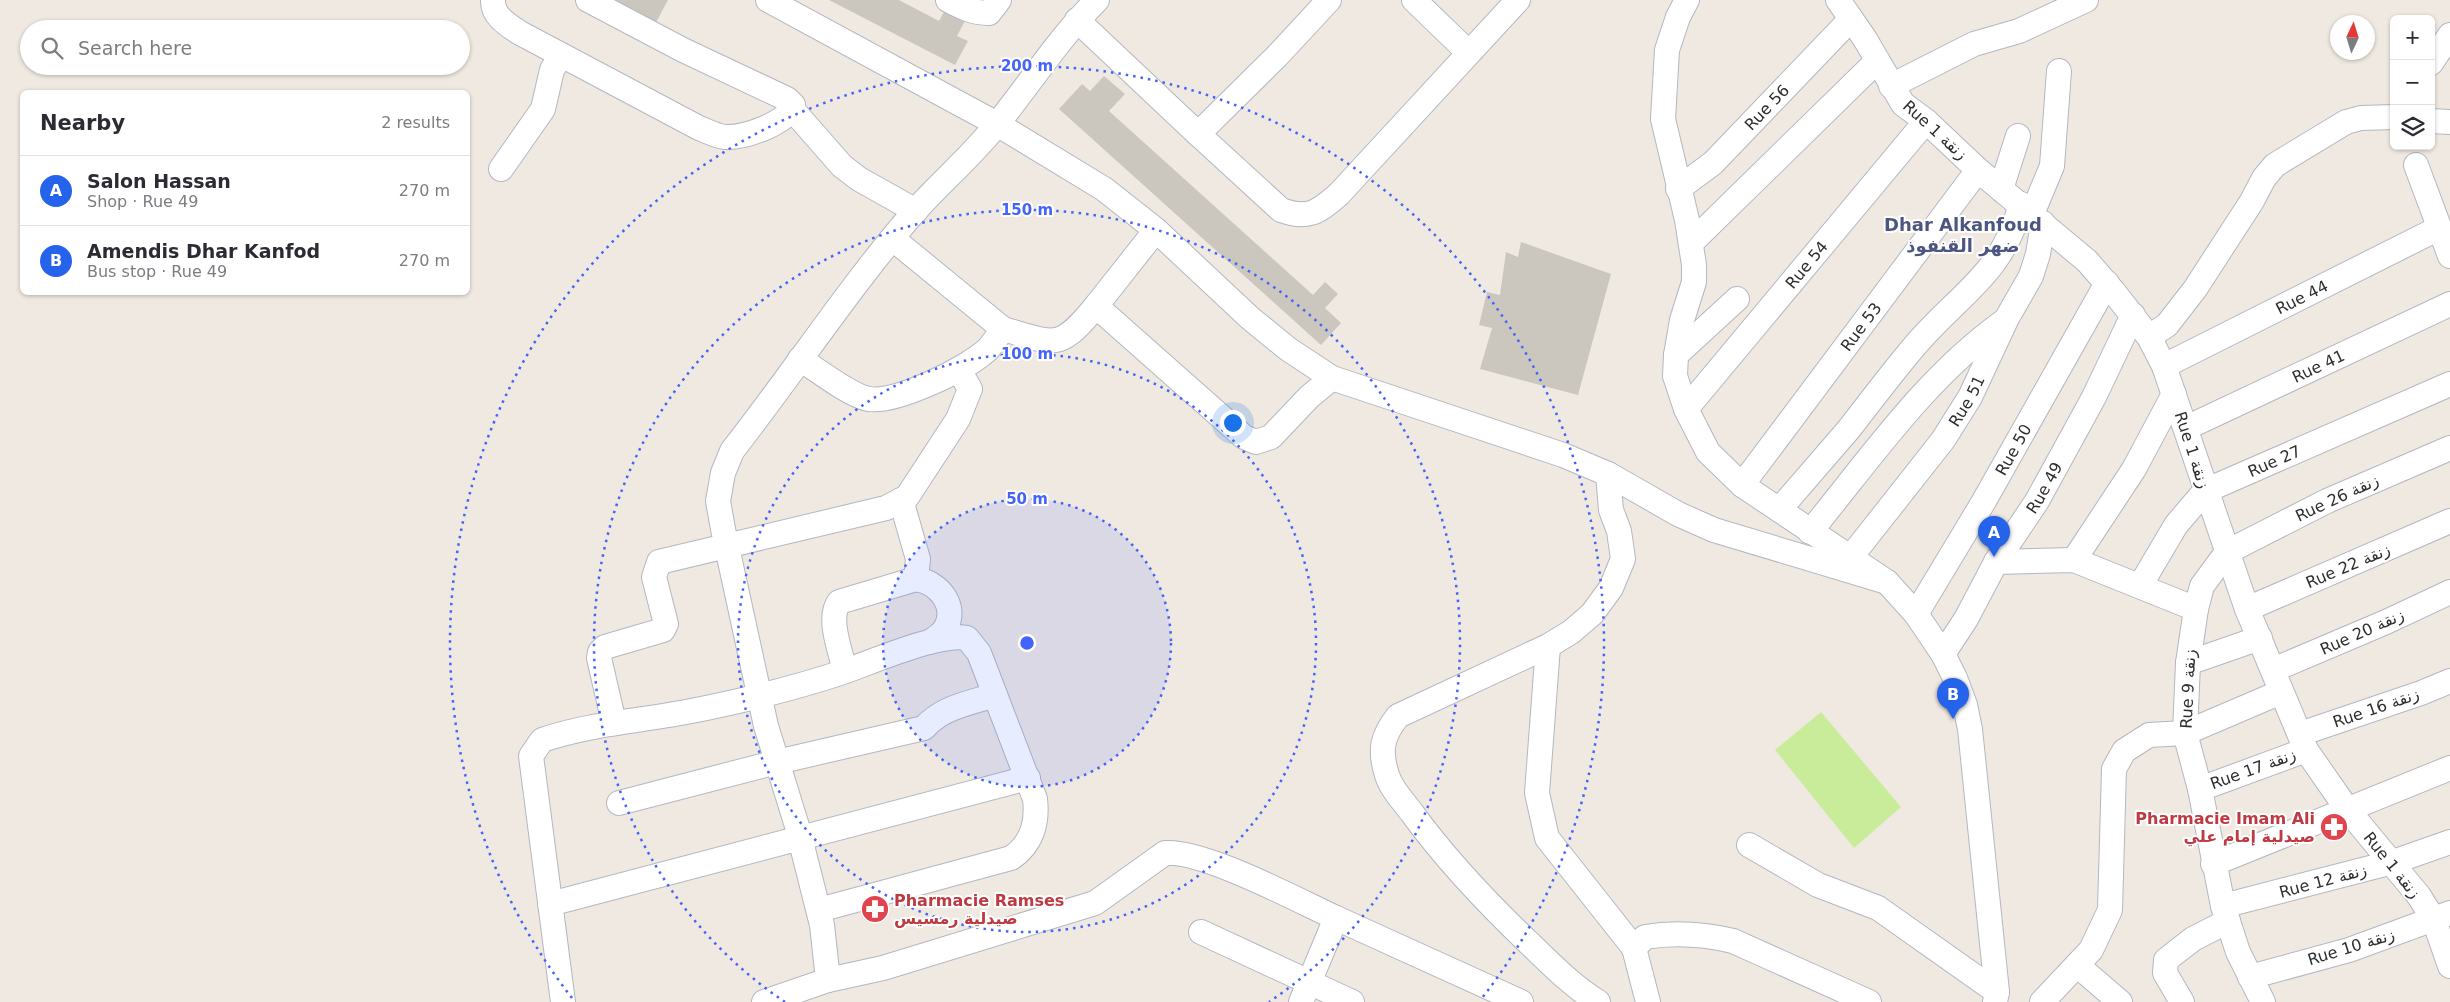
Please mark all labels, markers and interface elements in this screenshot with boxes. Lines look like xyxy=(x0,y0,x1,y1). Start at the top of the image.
north arrow xyxy=(2330,15,2375,60)
map controls xyxy=(2390,15,2435,150)
button: + xyxy=(2390,15,2435,60)
search box xyxy=(20,20,470,75)
icon: search xyxy=(38,34,66,62)
text: Search here xyxy=(78,37,192,59)
text: 200 m xyxy=(1001,57,1053,75)
button: − xyxy=(2390,60,2435,105)
street label: Rue 56 xyxy=(1740,80,1793,134)
street label: Rue 1 زنقة xyxy=(1898,96,1971,164)
button: layers xyxy=(2390,105,2435,150)
text: Nearby xyxy=(40,111,125,135)
text: 2 results xyxy=(381,113,450,132)
text: Salon Hassan xyxy=(87,170,231,192)
text: A xyxy=(50,181,62,200)
text: 270 m xyxy=(399,181,450,200)
text: Shop · Rue 49 xyxy=(87,192,198,211)
text: 150 m xyxy=(1001,201,1053,219)
district label: Dhar Alkanfoud ضهر القنفوذ xyxy=(1884,214,2042,257)
street label: Rue 54 xyxy=(1781,237,1832,292)
text: Amendis Dhar Kanfod xyxy=(87,240,320,262)
text: B xyxy=(50,251,62,270)
text: 270 m xyxy=(399,251,450,270)
text: Bus stop · Rue 49 xyxy=(87,262,227,281)
street label: Rue 44 xyxy=(2272,276,2331,318)
street label: Rue 53 xyxy=(1836,298,1885,355)
text: 100 m xyxy=(1001,345,1053,363)
street label: Rue 41 xyxy=(2289,345,2347,386)
street label: Rue 51 xyxy=(1944,372,1988,430)
street label: Rue 1 زنقة xyxy=(2170,409,2213,491)
your location xyxy=(1220,410,1246,436)
street label: Rue 50 xyxy=(1991,421,2035,479)
street label: Rue 27 xyxy=(2245,441,2304,481)
street label: Rue 49 xyxy=(2022,459,2066,517)
street label: Rue 26 زنقة xyxy=(2292,470,2382,526)
text: 50 m xyxy=(1006,490,1048,508)
pin: A xyxy=(1978,516,2010,557)
street label: Rue 22 زنقة xyxy=(2303,540,2393,593)
street label: Rue 20 زنقة xyxy=(2317,605,2407,660)
centre of rings xyxy=(1018,634,1036,652)
street label: Rue 9 زنقة xyxy=(2176,649,2201,729)
pin: B xyxy=(1937,678,1969,719)
street label: Rue 16 زنقة xyxy=(2330,684,2422,733)
street label: Rue 17 زنقة xyxy=(2208,745,2299,794)
place label: Pharmacie Imam Ali صيدلية إمام علي xyxy=(2135,809,2315,847)
pharmacy icon: Pharmacie Imam Ali صيدلية إمام علي xyxy=(2319,812,2349,842)
street label: Rue 1 زنقة xyxy=(2359,828,2424,903)
street label: Rue 12 زنقة xyxy=(2277,860,2369,903)
place label: Pharmacie Ramses صيدلية رمسيس xyxy=(894,891,1064,928)
pharmacy icon: Pharmacie Ramses صيدلية رمسيس xyxy=(860,894,890,924)
street label: Rue 10 زنقة xyxy=(2305,925,2397,970)

